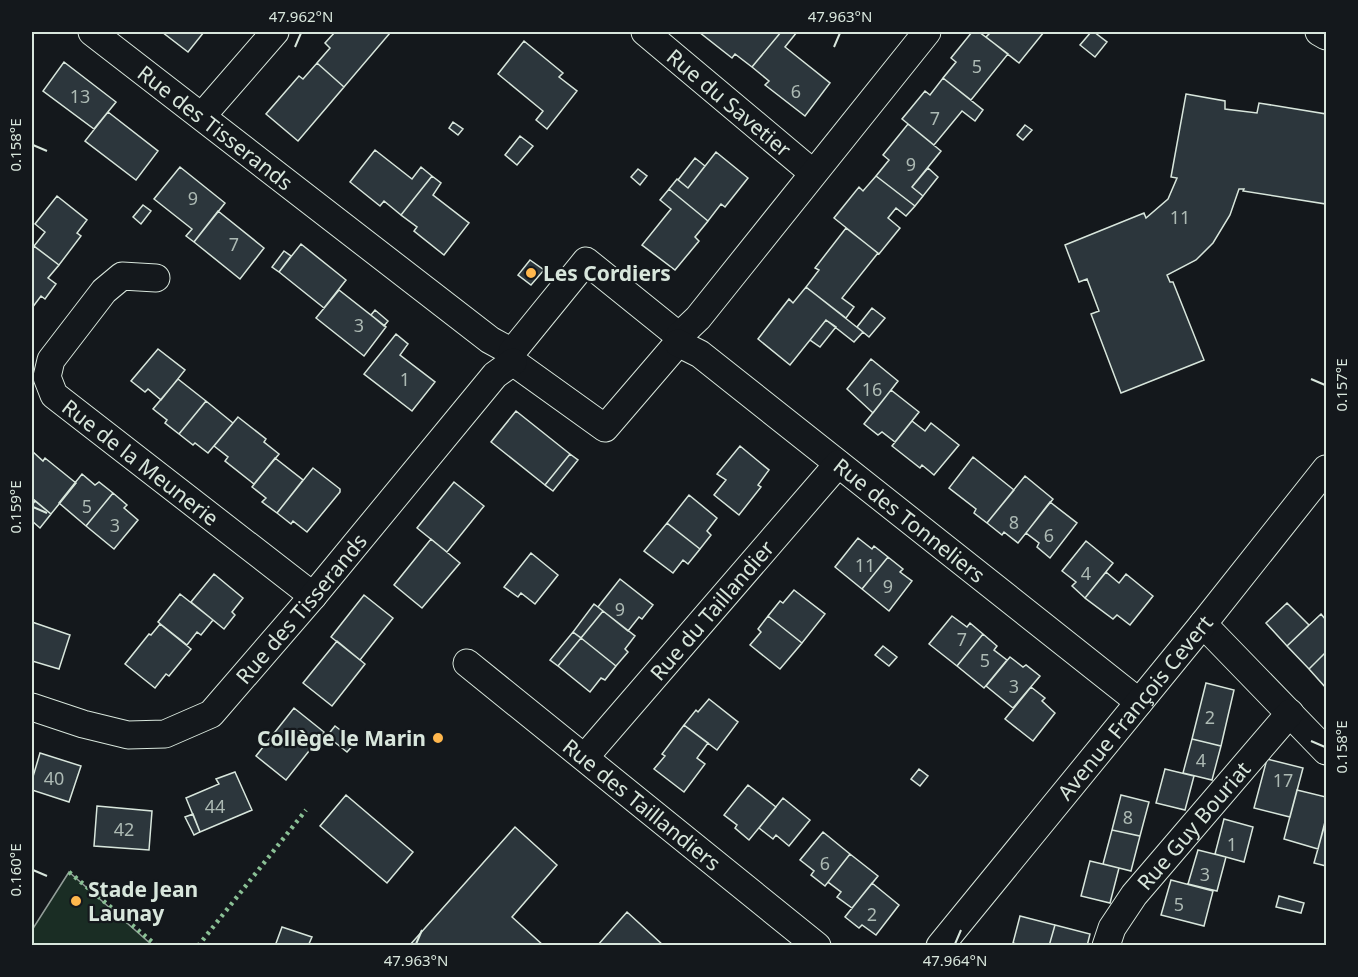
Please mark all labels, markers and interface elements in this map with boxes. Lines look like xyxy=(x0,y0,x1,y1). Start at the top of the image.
text: 47.962°N xyxy=(269,6,333,26)
text: 47.963°N xyxy=(808,6,872,26)
street label: Rue du Savetier xyxy=(661,42,798,163)
house number: 5 xyxy=(972,54,982,78)
street label: Rue des Tisserands xyxy=(132,59,299,196)
house number: 6 xyxy=(791,79,801,103)
house number: 13 xyxy=(70,84,90,108)
house number: 7 xyxy=(930,106,940,130)
text: 0.158°E xyxy=(5,118,25,172)
house number: 9 xyxy=(906,152,916,176)
house number: 9 xyxy=(188,186,198,210)
house number: 11 xyxy=(1170,205,1190,229)
house number: 7 xyxy=(229,232,239,256)
place label: Les Cordiers xyxy=(543,259,671,287)
marker: Les Cordiers xyxy=(524,266,538,280)
house number: 3 xyxy=(354,313,364,337)
text: 0.157°E xyxy=(1331,358,1351,412)
house number: 1 xyxy=(400,367,410,391)
house number: 16 xyxy=(862,377,882,401)
street label: Rue de la Meunerie xyxy=(57,393,225,532)
street label: Rue des Tonneliers xyxy=(828,451,991,589)
text: 0.159°E xyxy=(5,480,25,534)
house number: 5 xyxy=(82,494,92,518)
house number: 8 xyxy=(1009,510,1019,534)
house number: 3 xyxy=(110,513,120,537)
house number: 6 xyxy=(1044,523,1054,547)
street label: Rue des Tisserands xyxy=(229,528,373,690)
street label: Rue du Taillandier xyxy=(644,534,780,686)
house number: 11 xyxy=(855,553,875,577)
house number: 4 xyxy=(1081,561,1091,585)
house number: 9 xyxy=(883,574,893,598)
house number: 9 xyxy=(615,597,625,621)
street label: Avenue François Cevert xyxy=(1051,609,1219,806)
house number: 7 xyxy=(957,627,967,651)
house number: 5 xyxy=(980,648,990,672)
house number: 3 xyxy=(1009,674,1019,698)
house number: 2 xyxy=(1205,705,1215,729)
text: 0.158°E xyxy=(1331,720,1351,774)
place label: Collège le Marin xyxy=(257,724,426,752)
marker: Collège le Marin xyxy=(431,731,445,745)
street label: Rue des Taillandiers xyxy=(557,732,727,877)
house number: 4 xyxy=(1196,748,1206,772)
street label: Rue Guy Bouriat xyxy=(1131,755,1257,896)
house number: 40 xyxy=(44,766,64,790)
house number: 17 xyxy=(1273,768,1293,792)
house number: 44 xyxy=(205,794,225,818)
house number: 8 xyxy=(1123,805,1133,829)
house number: 42 xyxy=(114,817,134,841)
house number: 1 xyxy=(1227,832,1237,856)
text: 0.160°E xyxy=(5,843,25,897)
house number: 6 xyxy=(820,851,830,875)
house number: 3 xyxy=(1200,862,1210,886)
place label: Stade Jean Launay xyxy=(88,875,198,927)
house number: 5 xyxy=(1174,892,1184,916)
marker: Stade Jean Launay xyxy=(69,894,83,908)
house number: 2 xyxy=(867,902,877,926)
text: 47.963°N xyxy=(384,950,448,970)
text: 47.964°N xyxy=(923,950,987,970)

